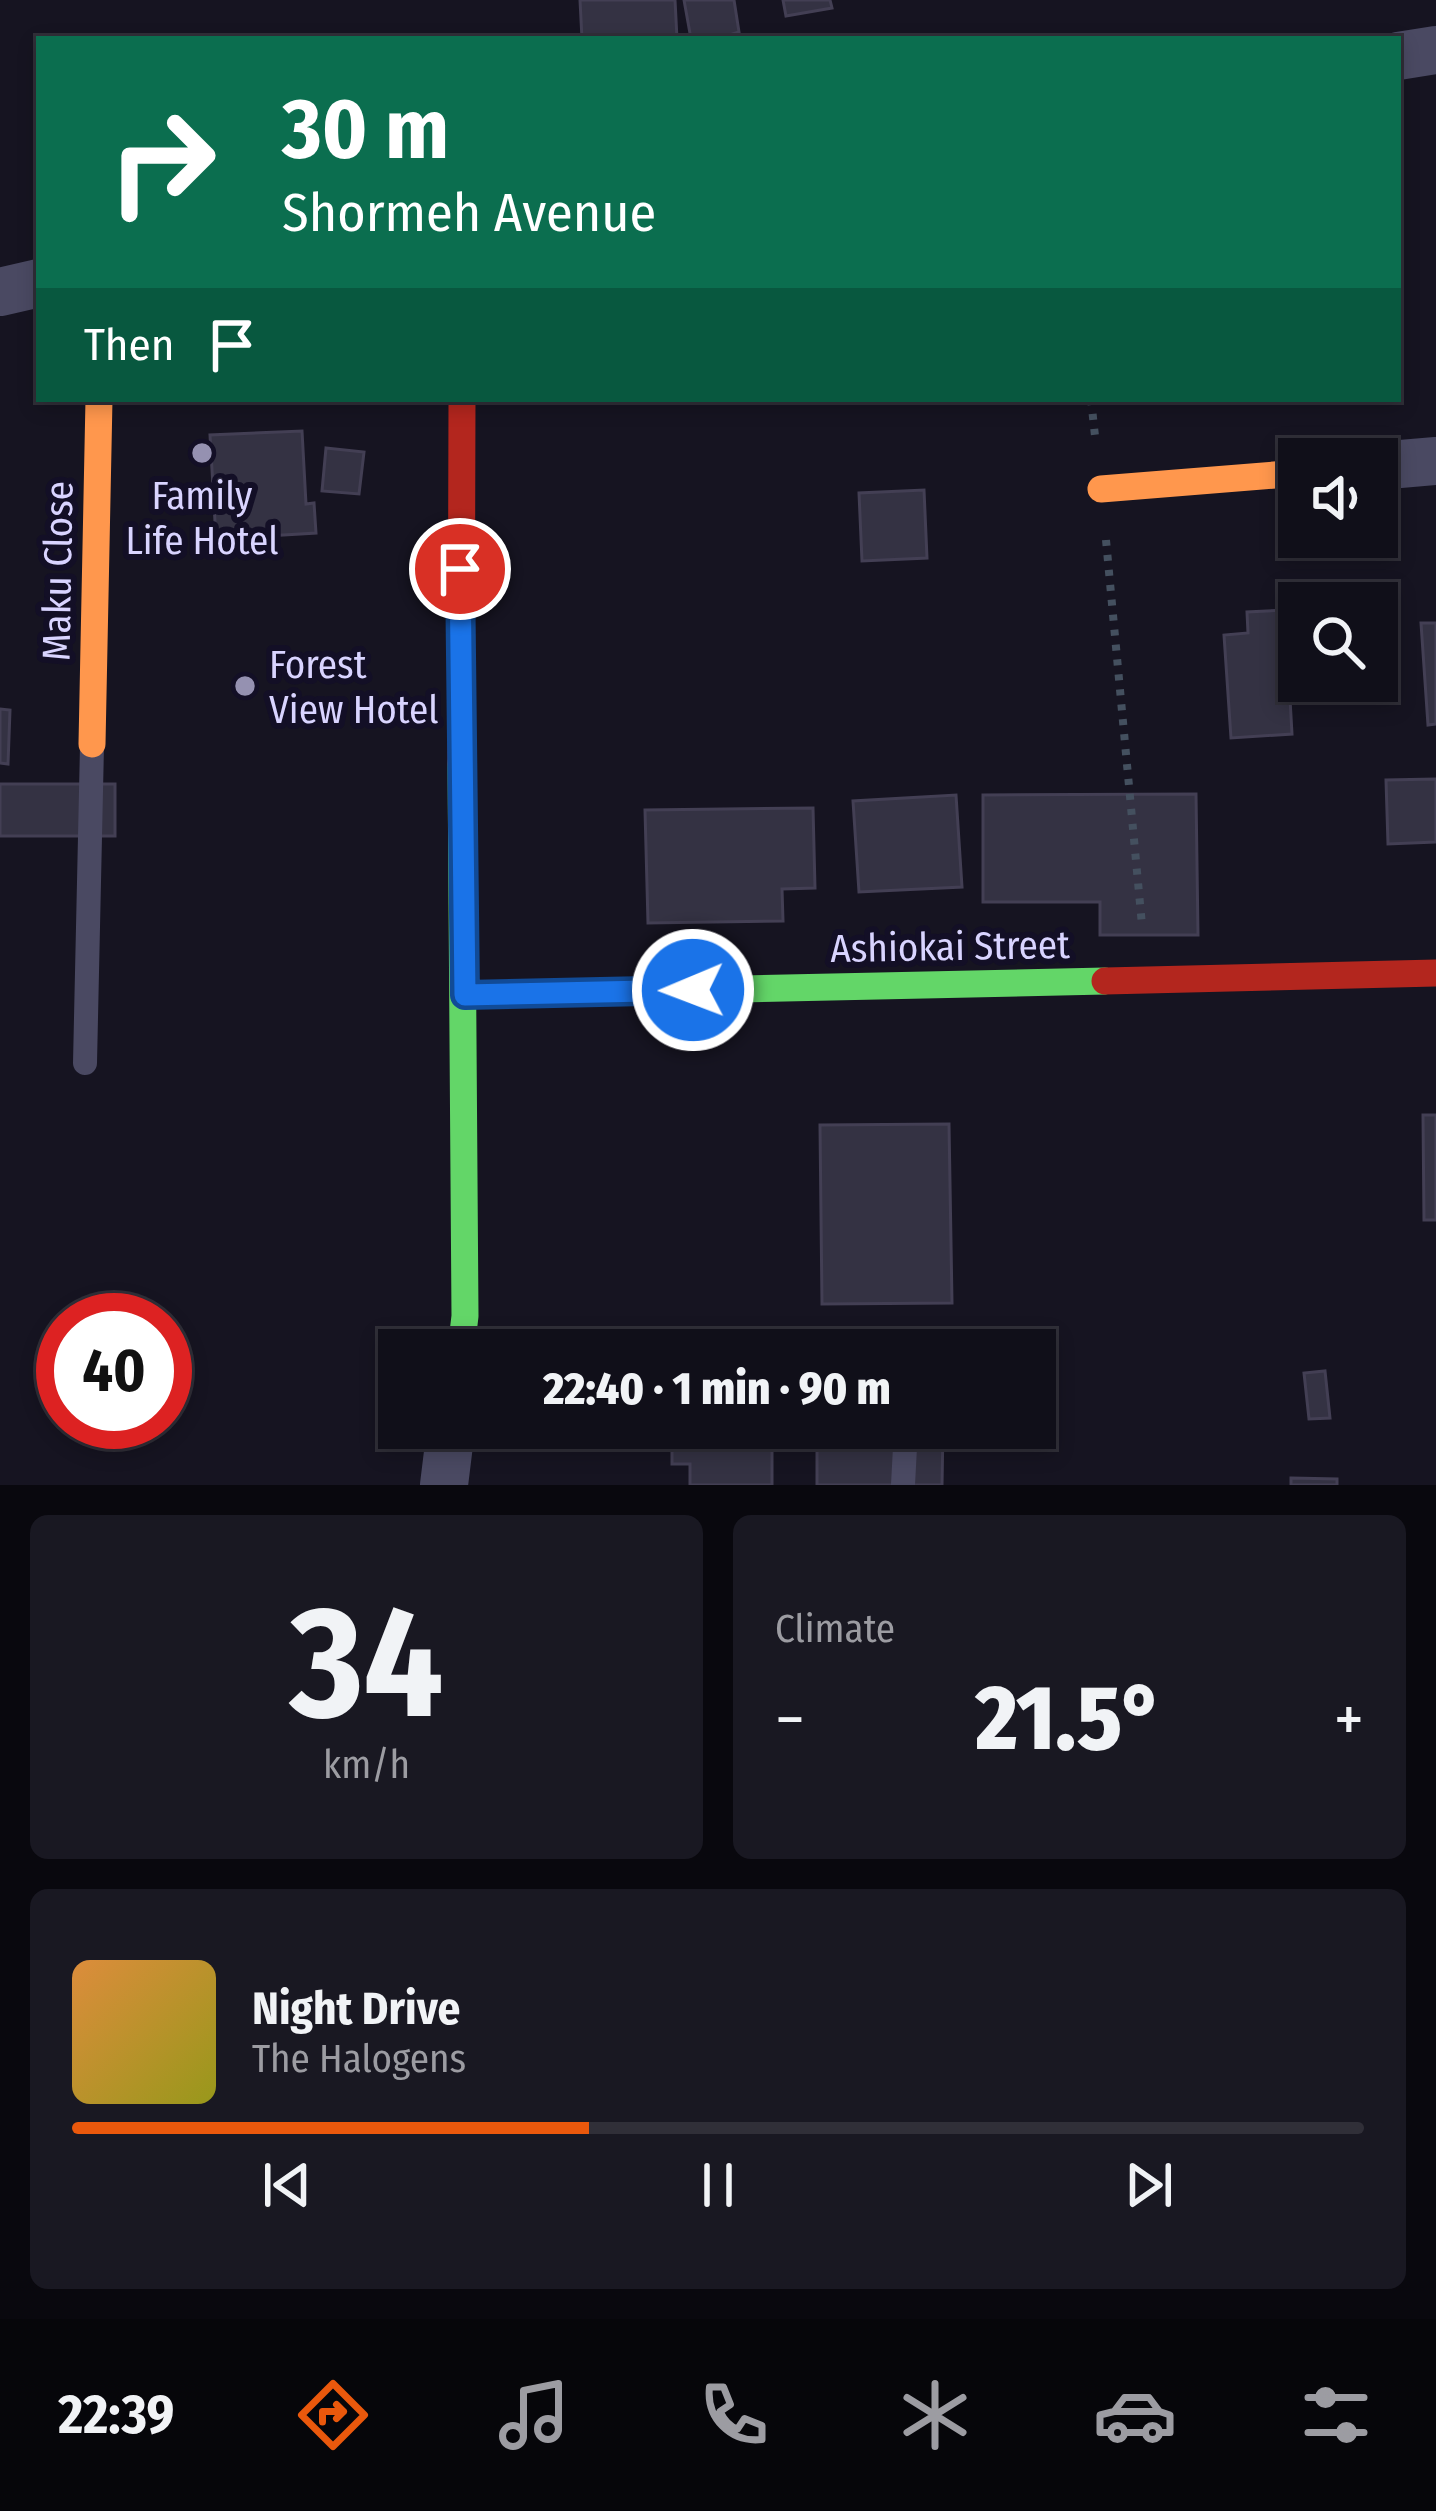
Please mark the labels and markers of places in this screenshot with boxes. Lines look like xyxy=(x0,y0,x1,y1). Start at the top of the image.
marker: Family Life Hotel xyxy=(189,440,215,466)
place label: Family Life Hotel xyxy=(126,473,278,564)
pin xyxy=(409,518,511,620)
place label: Forest View Hotel xyxy=(269,642,439,733)
marker: Forest View Hotel xyxy=(232,673,258,699)

